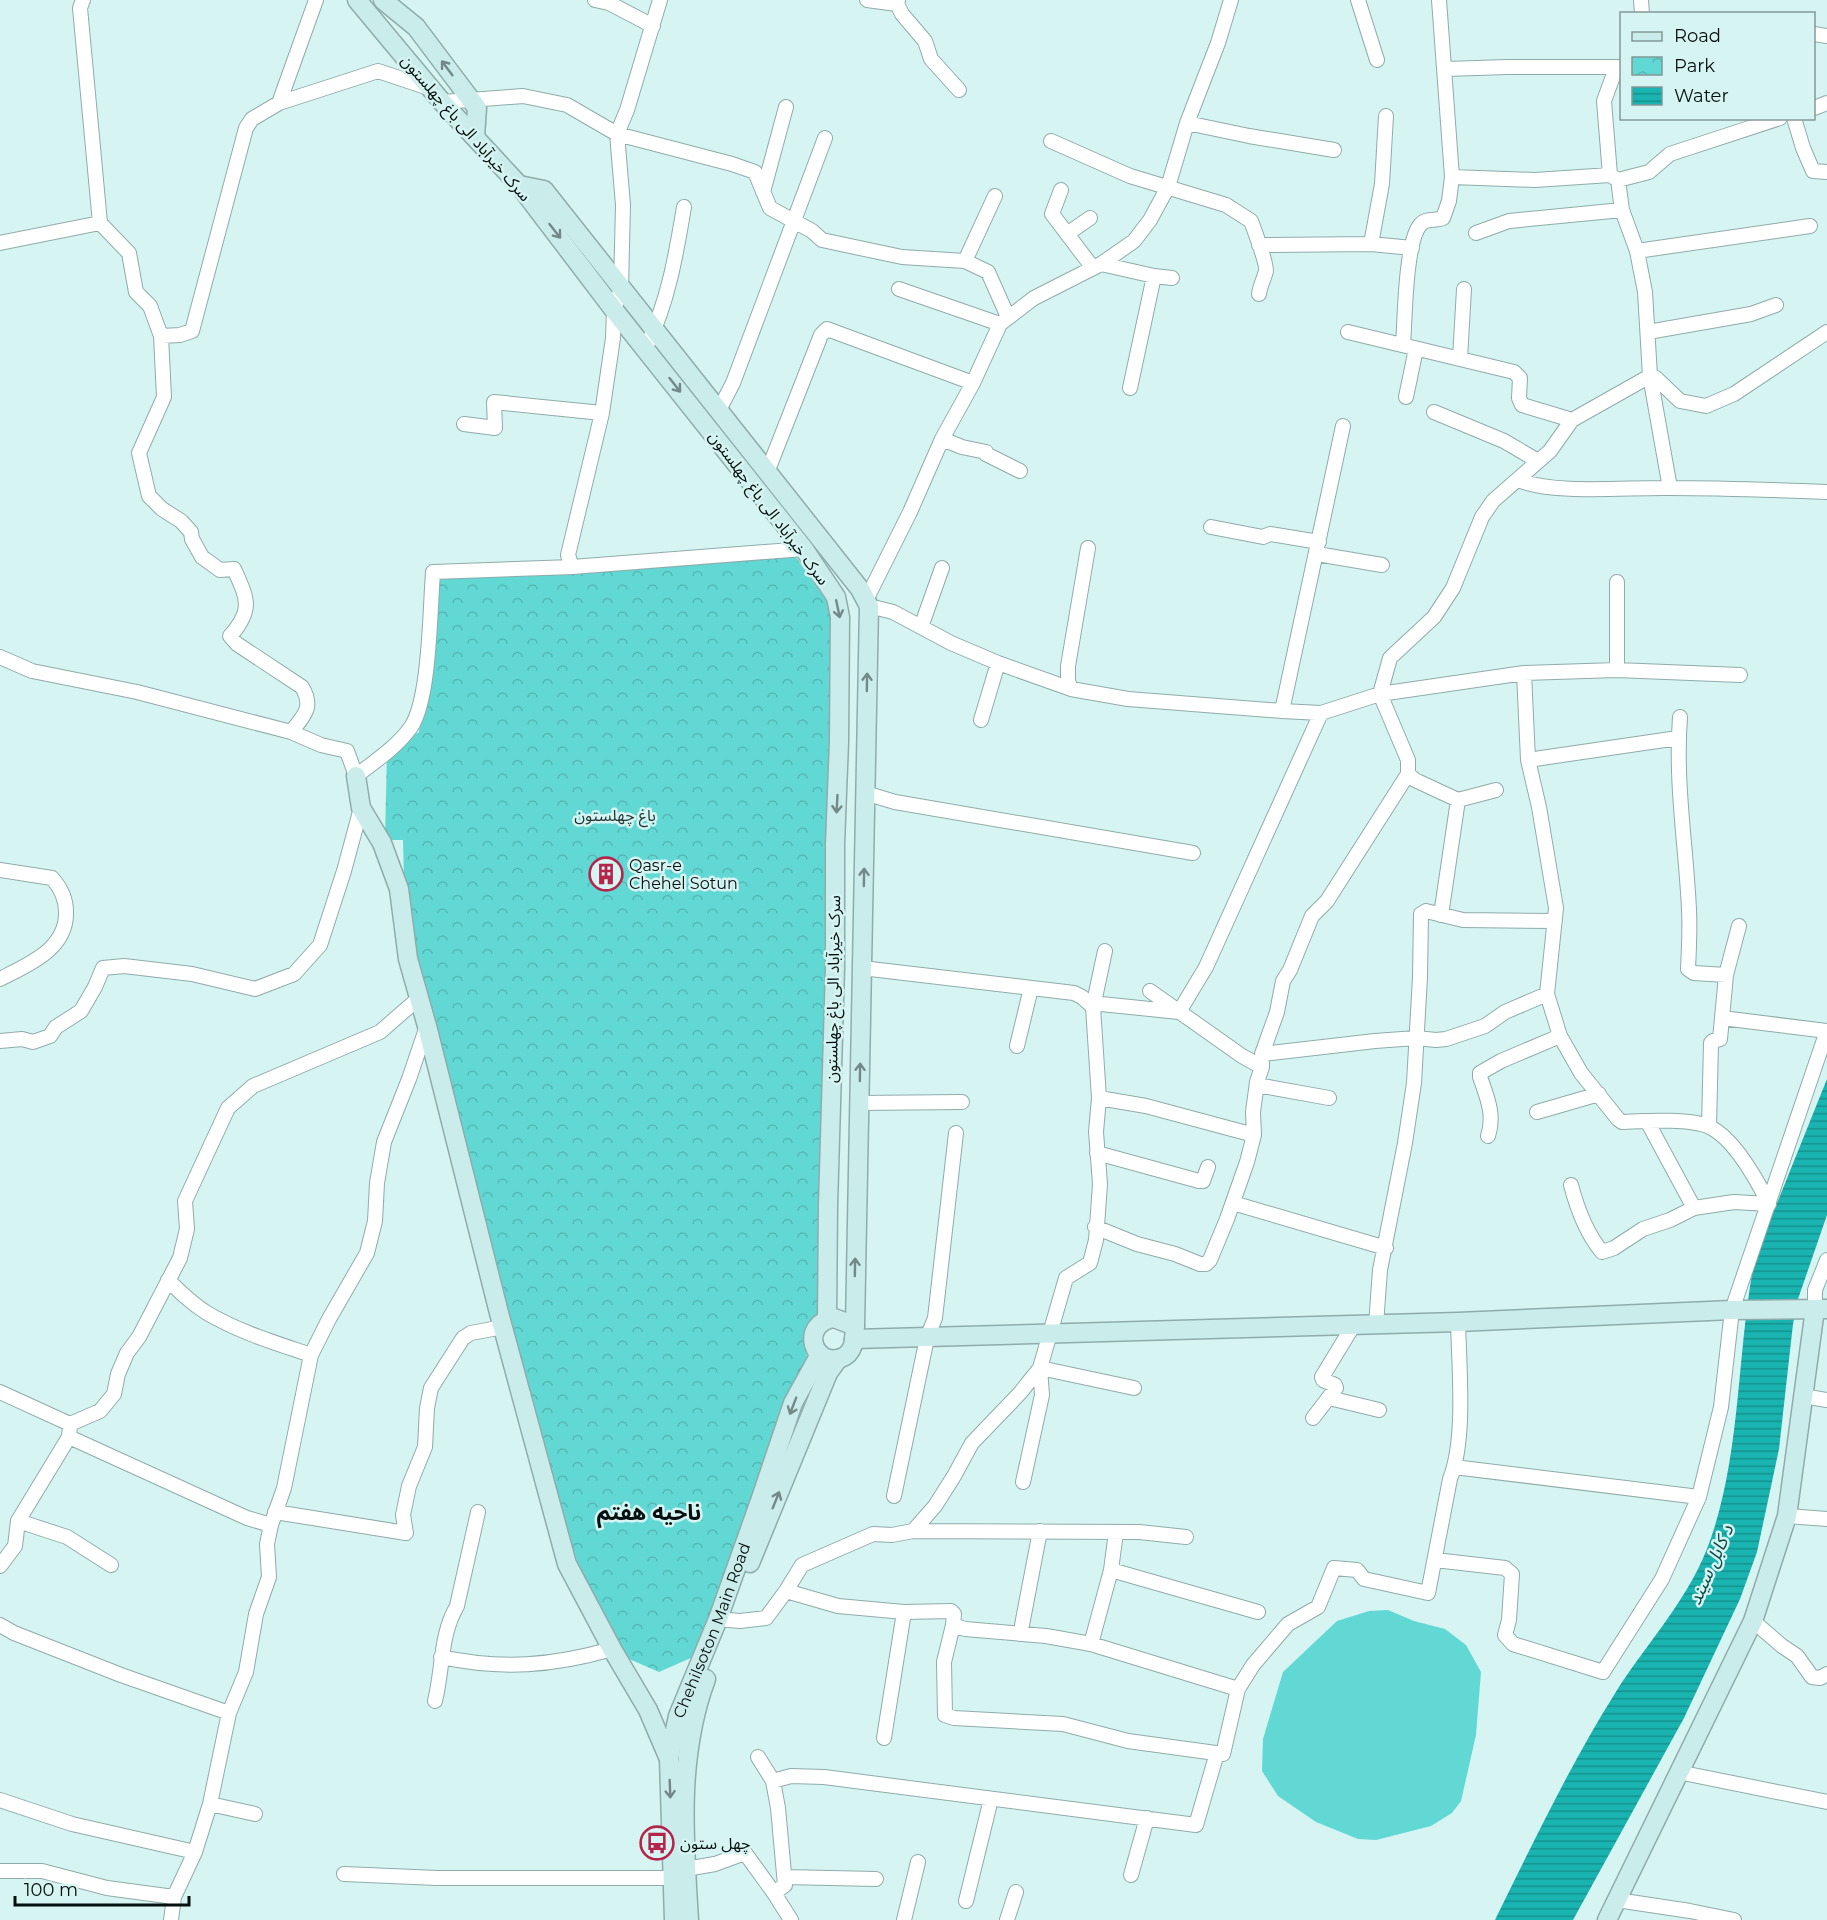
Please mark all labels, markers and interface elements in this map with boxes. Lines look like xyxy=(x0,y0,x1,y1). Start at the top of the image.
legend xyxy=(1620,12,1815,120)
text: Road xyxy=(1674,25,1721,47)
street label: سرک خیرآباد الی باغ چهلستون xyxy=(395,51,535,207)
text: Park xyxy=(1674,55,1715,77)
one-way arrow xyxy=(440,60,453,76)
text: Water xyxy=(1674,85,1729,107)
one-way arrow xyxy=(548,223,561,239)
one-way arrow xyxy=(669,377,682,393)
street label: سرک خیرآباد الی باغ چهلستون xyxy=(702,427,833,591)
one-way arrow xyxy=(833,599,844,619)
one-way arrow xyxy=(862,673,873,693)
one-way arrow xyxy=(832,794,843,814)
park label: باغ چهلستون xyxy=(574,806,656,828)
building icon: Qasr-e Chehel Sotun xyxy=(588,856,624,892)
place label: Qasr-e Chehel Sotun xyxy=(629,856,738,893)
one-way arrow xyxy=(858,868,870,888)
street label: سرک خیرآباد الی باغ چهلستون xyxy=(822,895,847,1083)
one-way arrow xyxy=(854,1063,866,1083)
one-way arrow xyxy=(849,1258,861,1278)
one-way arrow xyxy=(787,1396,798,1415)
one-way arrow xyxy=(771,1491,782,1509)
district label: ناحیه هفتم xyxy=(597,1499,701,1529)
water label: د کابل سيند xyxy=(1684,1521,1739,1608)
street label: Chehilsoton Main Road xyxy=(669,1540,754,1721)
one-way arrow xyxy=(664,1779,675,1799)
bus stop icon: چهل ستون xyxy=(639,1825,675,1861)
place label: چهل ستون xyxy=(680,1834,750,1854)
scale bar xyxy=(15,1869,189,1907)
text: 100 m xyxy=(24,1879,78,1901)

